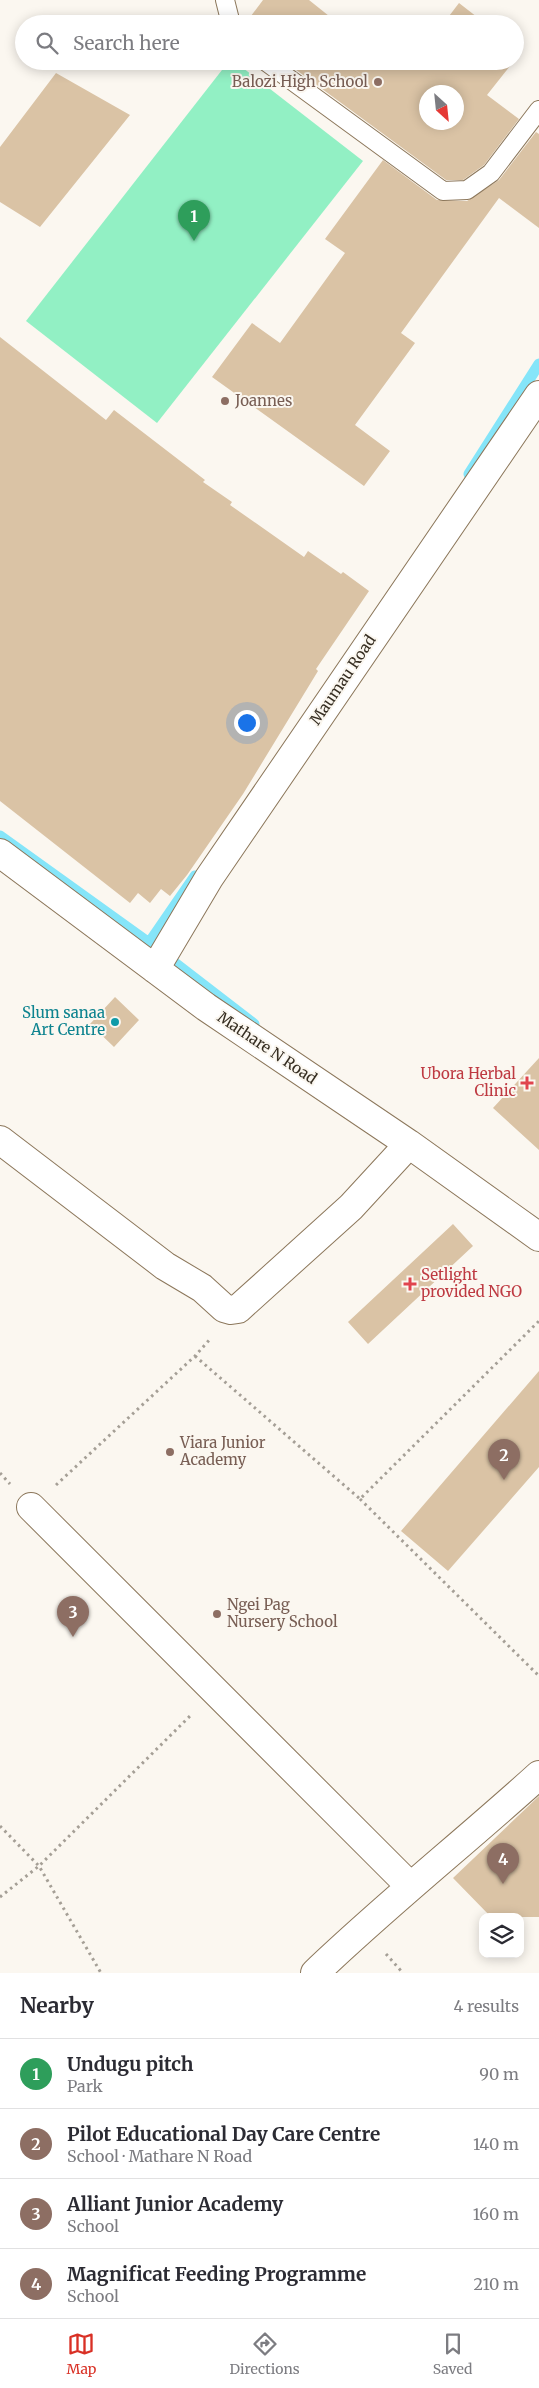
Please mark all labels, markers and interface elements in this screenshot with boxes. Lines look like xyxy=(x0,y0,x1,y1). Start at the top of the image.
search box xyxy=(15,15,524,70)
icon: search xyxy=(33,29,61,57)
text: Search here xyxy=(73,31,180,55)
place label: Balozi High School xyxy=(232,72,368,91)
marker: Balozi High School xyxy=(372,76,384,88)
north arrow xyxy=(419,85,464,130)
pin: 1 xyxy=(178,200,210,241)
place label: Joannes xyxy=(234,391,292,410)
marker: Joannes xyxy=(219,395,231,407)
street label: Maumau Road xyxy=(306,631,380,728)
your location xyxy=(234,710,260,736)
place label: Slum sanaa Art Centre xyxy=(22,1003,105,1039)
street label: Mathare N Road xyxy=(214,1007,321,1088)
marker: Slum sanaa Art Centre xyxy=(109,1016,121,1028)
place label: Ubora Herbal Clinic xyxy=(420,1064,516,1100)
marker: Ubora Herbal Clinic xyxy=(520,1076,534,1090)
place label: Setlight provided NGO xyxy=(421,1265,522,1301)
marker: Setlight provided NGO xyxy=(403,1277,417,1291)
place label: Viara Junior Academy xyxy=(179,1433,266,1469)
pin: 2 xyxy=(488,1439,520,1480)
marker: Viara Junior Academy xyxy=(164,1446,176,1458)
place label: Ngei Pag Nursery School xyxy=(227,1595,338,1631)
pin: 3 xyxy=(57,1596,89,1637)
marker: Ngei Pag Nursery School xyxy=(211,1608,223,1620)
pin: 4 xyxy=(487,1843,519,1884)
map controls xyxy=(479,1913,524,1958)
button: layers xyxy=(479,1913,524,1958)
text: Nearby xyxy=(20,1992,94,2019)
text: 4 results xyxy=(453,1996,519,2016)
text: Undugu pitch xyxy=(67,2052,194,2076)
text: 1 xyxy=(32,2064,40,2084)
text: 90 m xyxy=(479,2064,519,2084)
text: Park xyxy=(67,2076,103,2096)
text: Pilot Educational Day Care Centre xyxy=(67,2122,380,2146)
text: 2 xyxy=(31,2134,41,2154)
text: 140 m xyxy=(473,2134,519,2154)
text: School · Mathare N Road xyxy=(67,2146,252,2166)
text: Alliant Junior Academy xyxy=(67,2192,283,2216)
text: 3 xyxy=(31,2204,41,2224)
text: 160 m xyxy=(473,2204,519,2224)
text: School xyxy=(67,2216,119,2236)
text: Magnificat Feeding Programme xyxy=(67,2262,366,2286)
text: 4 xyxy=(31,2274,41,2294)
text: 210 m xyxy=(474,2274,519,2294)
text: School xyxy=(67,2286,119,2306)
tab: Map xyxy=(67,2330,96,2378)
tab: Directions xyxy=(230,2330,300,2378)
tab: Saved xyxy=(433,2330,472,2378)

